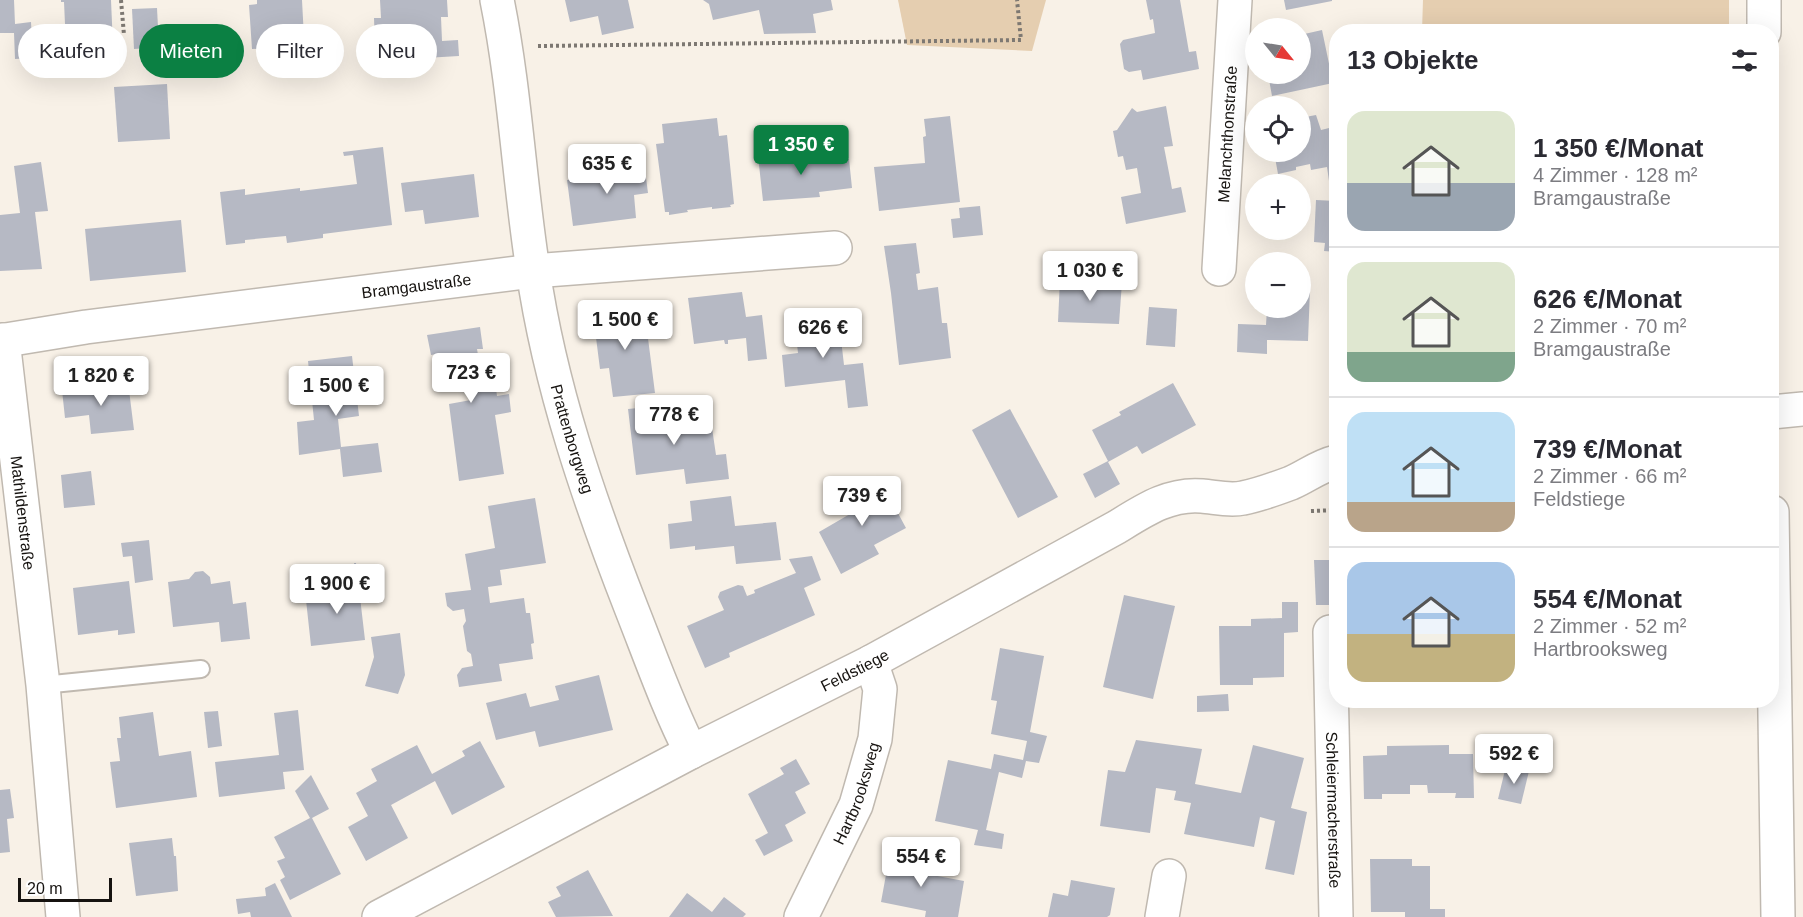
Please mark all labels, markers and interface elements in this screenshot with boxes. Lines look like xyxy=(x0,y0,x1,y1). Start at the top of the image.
north arrow xyxy=(1245,18,1311,84)
map controls xyxy=(1245,18,1311,318)
chip: Kaufen xyxy=(18,24,127,78)
chip: Mieten xyxy=(139,24,244,78)
chip: Filter xyxy=(256,24,344,78)
chip: Neu xyxy=(356,24,437,78)
icon: filters xyxy=(1728,44,1761,77)
text: 13 Objekte xyxy=(1347,45,1479,75)
street label: Melanchthonstraße xyxy=(1215,65,1240,203)
button: locate xyxy=(1245,96,1311,162)
pin: 1 350 € xyxy=(746,125,856,176)
text: 1 350 € xyxy=(768,133,834,155)
text: 1 350 €/Monat xyxy=(1533,133,1704,163)
icon: home xyxy=(1395,135,1467,207)
pin: 635 € xyxy=(565,144,649,195)
text: 635 € xyxy=(582,152,632,174)
text: 4 Zimmer · 128 m² xyxy=(1533,164,1697,186)
button: + xyxy=(1245,174,1311,240)
text: Bramgaustraße xyxy=(1533,187,1671,209)
pin: 1 030 € xyxy=(1035,251,1145,302)
button: − xyxy=(1245,252,1311,318)
text: 1 030 € xyxy=(1057,259,1123,281)
street label: Bramgaustraße xyxy=(361,271,472,301)
text: 626 €/Monat xyxy=(1533,284,1682,314)
icon: home xyxy=(1395,286,1467,358)
pin: 1 500 € xyxy=(570,300,680,351)
text: 1 500 € xyxy=(592,308,658,330)
pin: 626 € xyxy=(781,308,865,359)
text: 2 Zimmer · 70 m² xyxy=(1533,315,1686,337)
text: 626 € xyxy=(798,316,848,338)
text: Bramgaustraße xyxy=(1533,338,1671,360)
pin: 723 € xyxy=(429,353,513,404)
pin: 1 820 € xyxy=(46,356,156,407)
text: 723 € xyxy=(446,361,496,383)
text: 1 820 € xyxy=(68,364,134,386)
pin: 1 500 € xyxy=(281,366,391,417)
text: 1 500 € xyxy=(303,374,369,396)
street label: Prattenborgweg xyxy=(548,383,597,496)
pin: 778 € xyxy=(632,395,716,446)
text: 778 € xyxy=(649,403,699,425)
text: 739 €/Monat xyxy=(1533,434,1682,464)
icon: home xyxy=(1395,436,1467,508)
street label: Mathildenstraße xyxy=(7,455,38,571)
text: 2 Zimmer · 66 m² xyxy=(1533,465,1686,487)
pin: 739 € xyxy=(820,476,904,527)
text: 739 € xyxy=(837,484,887,506)
text: Feldstiege xyxy=(1533,488,1625,510)
pin: 1 900 € xyxy=(282,564,392,615)
text: 1 900 € xyxy=(304,572,370,594)
text: 554 €/Monat xyxy=(1533,584,1682,614)
icon: home xyxy=(1395,586,1467,658)
text: 2 Zimmer · 52 m² xyxy=(1533,615,1686,637)
text: Hartbrooksweg xyxy=(1533,638,1668,660)
street label: Feldstiege xyxy=(818,646,892,695)
street label: Schleiermacherstraße xyxy=(1323,732,1343,889)
pin: 592 € xyxy=(1472,734,1556,785)
street label: Hartbrooksweg xyxy=(830,740,883,847)
text: 592 € xyxy=(1489,742,1539,764)
pin: 554 € xyxy=(879,837,963,888)
text: 554 € xyxy=(896,845,946,867)
scale bar xyxy=(18,875,112,902)
text: 20 m xyxy=(27,880,63,897)

